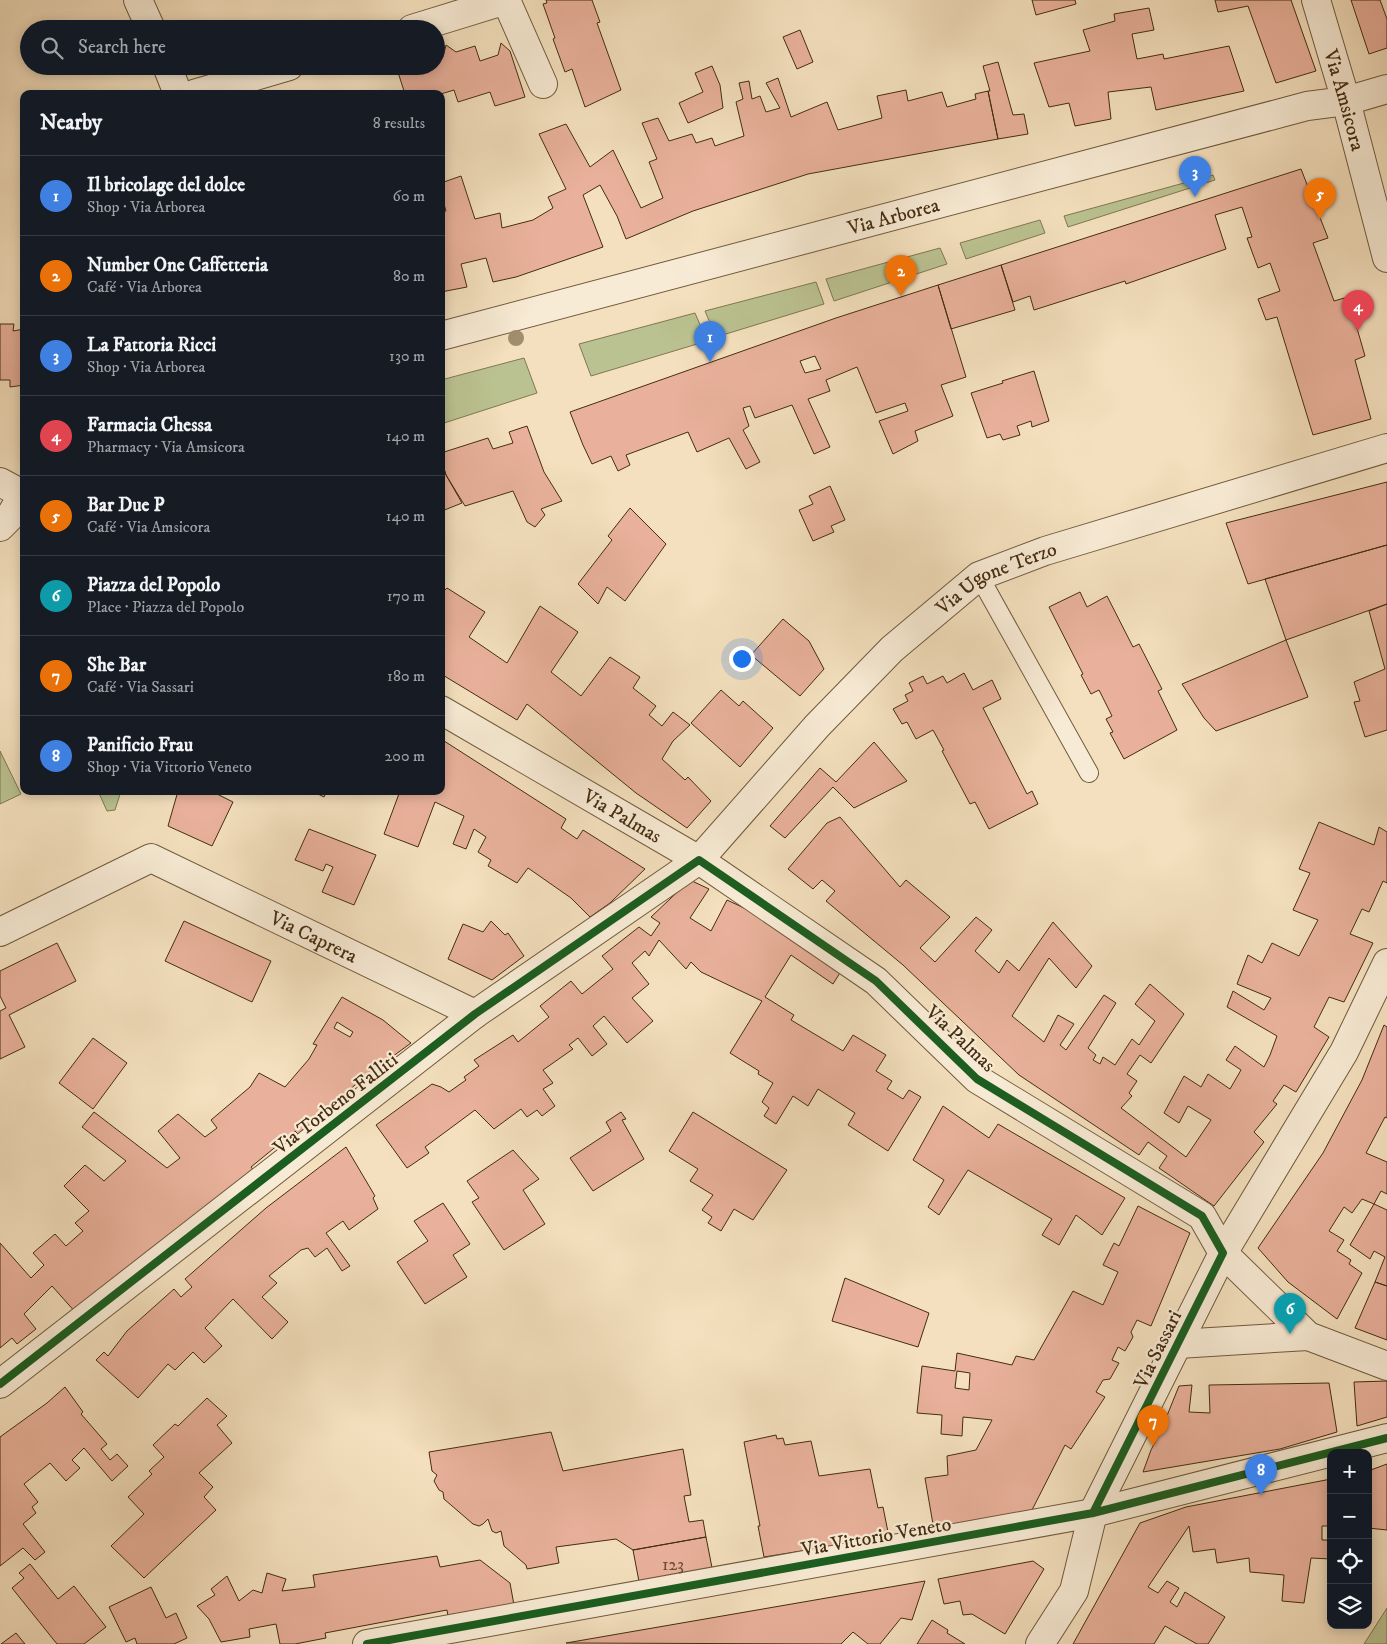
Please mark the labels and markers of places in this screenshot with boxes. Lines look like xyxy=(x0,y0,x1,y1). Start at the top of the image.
pin: 3 xyxy=(1179,156,1211,197)
pin: 5 xyxy=(1304,178,1336,219)
pin: 2 xyxy=(885,255,917,296)
pin: 4 xyxy=(1342,290,1374,331)
pin: 1 xyxy=(694,321,726,362)
pin: 6 xyxy=(1274,1293,1306,1334)
pin: 7 xyxy=(1137,1405,1169,1446)
pin: 8 xyxy=(1245,1454,1277,1495)

